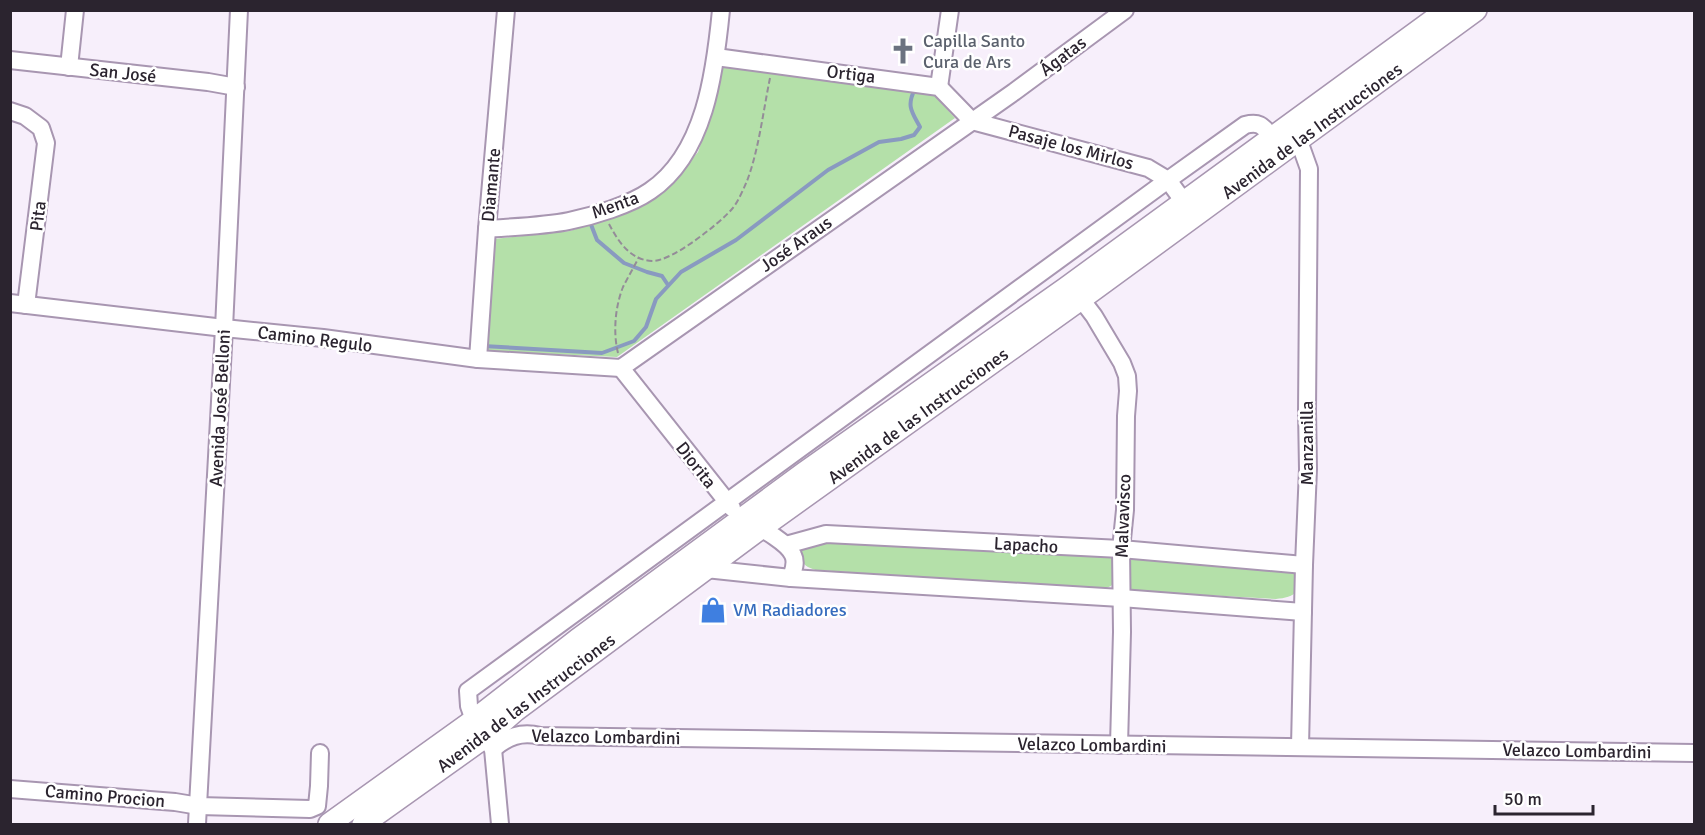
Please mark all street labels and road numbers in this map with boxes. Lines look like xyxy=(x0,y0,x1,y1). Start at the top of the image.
street label: Ágatas xyxy=(1035,31,1091,81)
street label: Avenida de las Instrucciones xyxy=(1218,58,1407,204)
street label: San José xyxy=(88,59,158,87)
street label: Ortiga xyxy=(825,60,877,88)
street label: Pasaje los Mirlos xyxy=(1006,120,1136,174)
street label: Diamante xyxy=(477,147,505,223)
street label: Menta xyxy=(588,186,642,224)
street label: Pita xyxy=(25,200,51,232)
street label: José Araus xyxy=(756,211,836,277)
street label: Camino Regulo xyxy=(256,321,374,357)
street label: Avenida José Belloni xyxy=(205,329,235,487)
street label: Avenida de las Instrucciones xyxy=(824,343,1013,489)
street label: Manzanilla xyxy=(1296,401,1318,485)
street label: Diorita xyxy=(671,437,721,493)
street label: Malvavisco xyxy=(1111,474,1135,558)
street label: Lapacho xyxy=(993,532,1059,558)
street label: Avenida de las Instrucciones xyxy=(433,629,620,777)
street label: Velazco Lombardini xyxy=(531,725,681,749)
street label: Velazco Lombardini xyxy=(1017,733,1167,757)
street label: Velazco Lombardini xyxy=(1502,739,1652,763)
street label: Camino Procion xyxy=(44,780,166,812)

